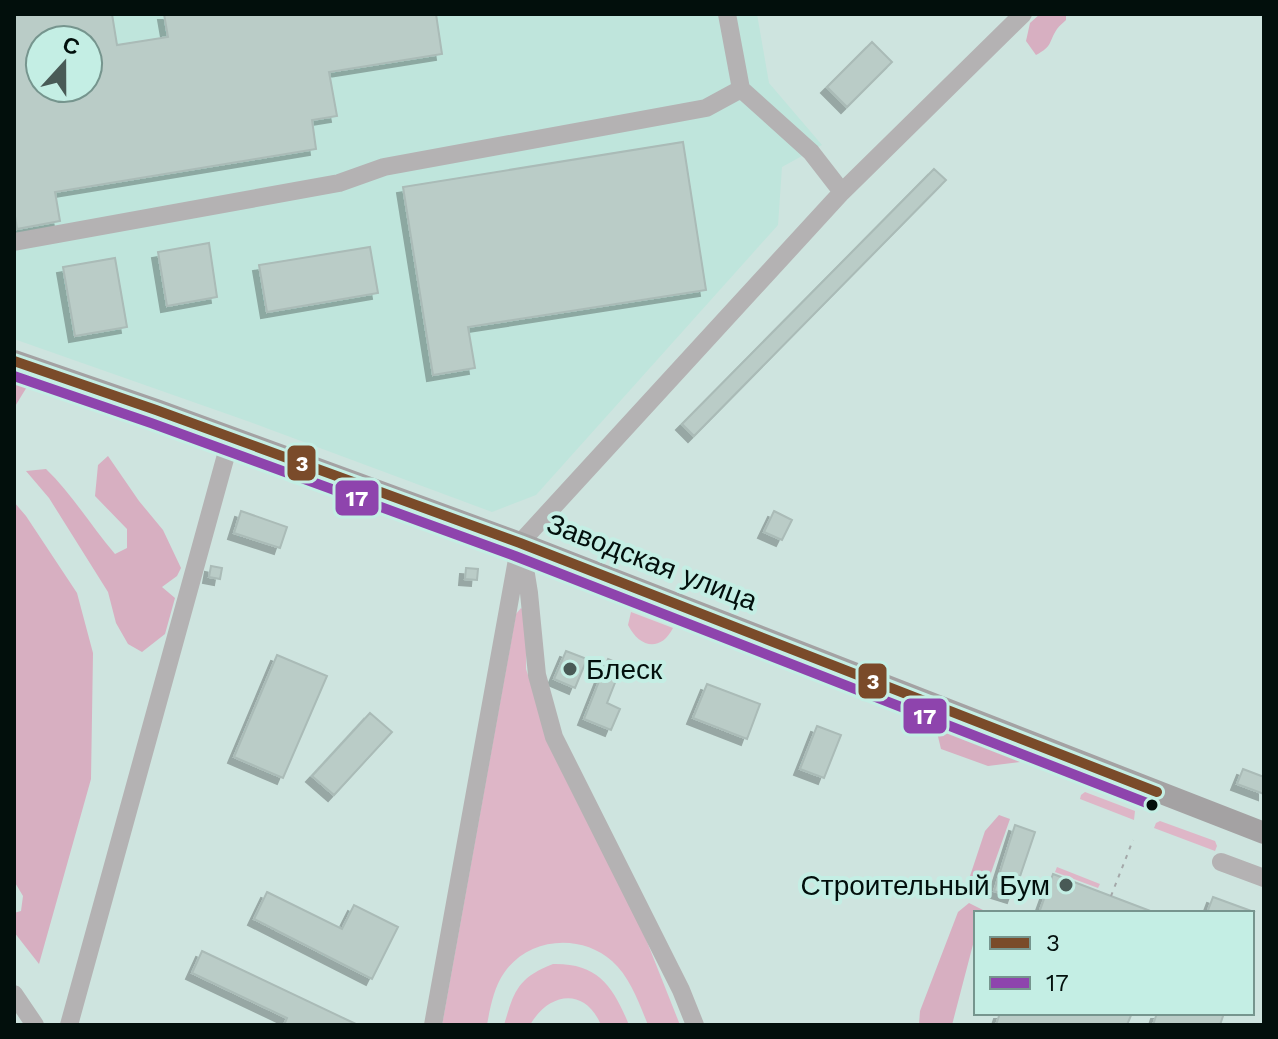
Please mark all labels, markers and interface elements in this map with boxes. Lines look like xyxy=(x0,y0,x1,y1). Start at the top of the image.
north arrow xyxy=(24,24,104,104)
text: С xyxy=(59,31,83,60)
line badge: 3 xyxy=(286,444,317,482)
text: 3 xyxy=(295,451,309,476)
line badge: 17 xyxy=(334,479,380,517)
text: 17 xyxy=(346,486,368,511)
street label: Заводская улица xyxy=(542,507,762,617)
place label: Блеск xyxy=(586,653,663,686)
marker: Блеск xyxy=(561,660,579,678)
line badge: 3 xyxy=(857,662,888,700)
text: 3 xyxy=(866,669,880,694)
line badge: 17 xyxy=(902,697,948,735)
text: 17 xyxy=(914,704,936,729)
unlabelled marker xyxy=(1144,797,1160,813)
place label: Строительный Бум xyxy=(801,869,1050,902)
marker: Строительный Бум xyxy=(1057,876,1075,894)
legend xyxy=(974,911,1254,1015)
text: 3 xyxy=(1046,929,1060,957)
text: 17 xyxy=(1046,969,1069,997)

